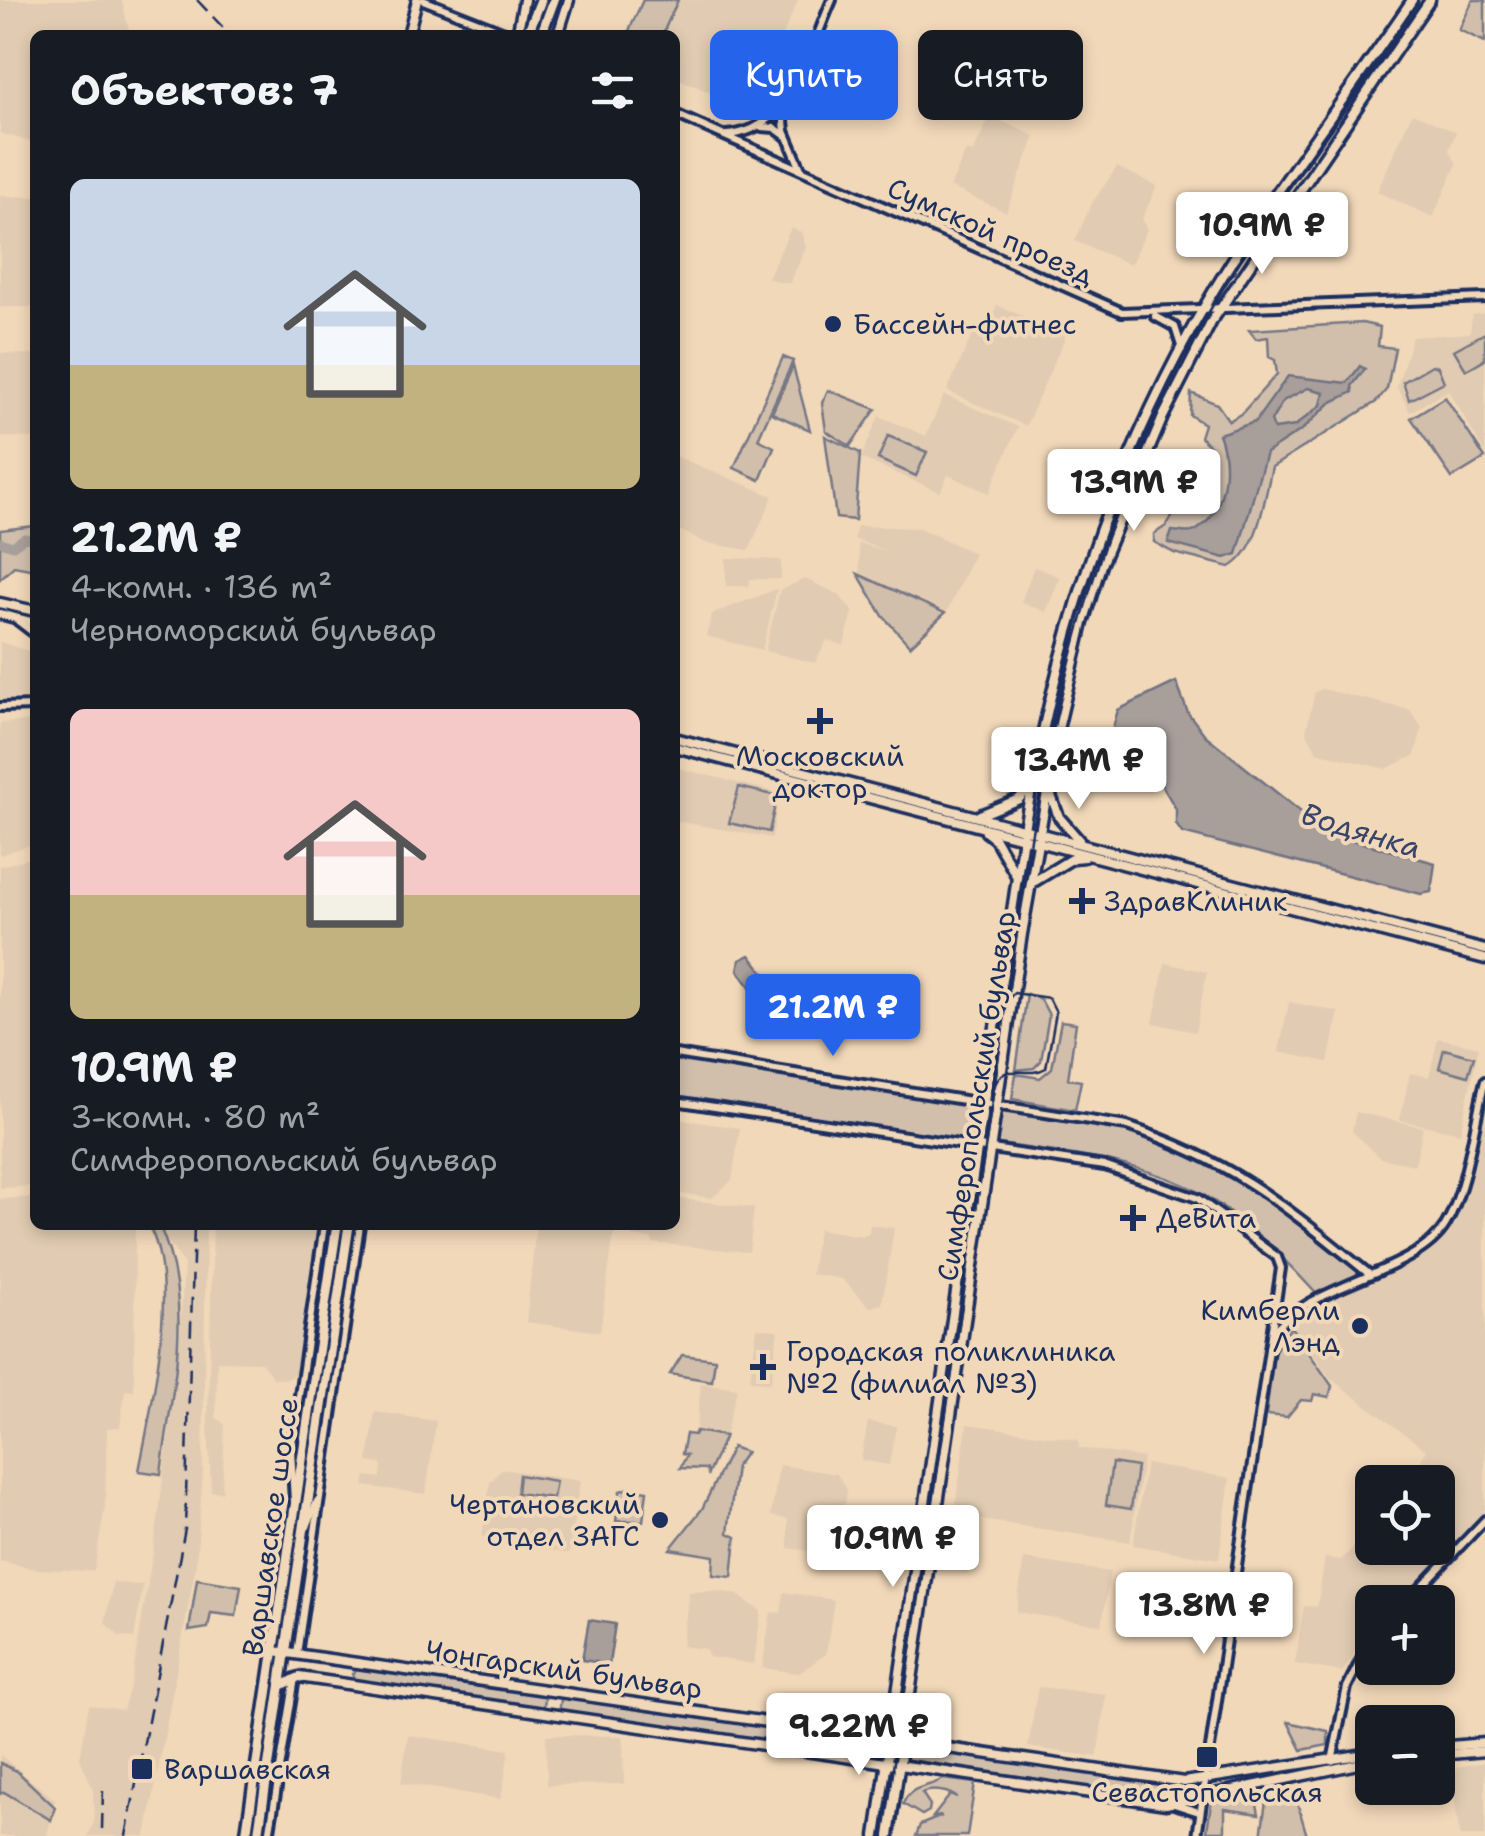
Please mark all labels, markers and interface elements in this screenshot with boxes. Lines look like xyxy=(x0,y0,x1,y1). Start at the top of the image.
chip: Купить xyxy=(710,30,898,120)
chip: Снять xyxy=(918,30,1083,120)
text: Объектов: 7 xyxy=(70,62,338,118)
icon: filters xyxy=(585,63,640,118)
street label: Сумской проезд xyxy=(882,168,1101,294)
pin: 10.9M ₽ xyxy=(1170,192,1354,277)
text: 10.9M ₽ xyxy=(1198,203,1326,246)
icon: home xyxy=(265,244,445,424)
place label: Бассейн-фитнес xyxy=(853,305,1077,343)
marker: Бассейн-фитнес xyxy=(822,313,844,335)
pin: 13.9M ₽ xyxy=(1042,449,1226,534)
text: 13.9M ₽ xyxy=(1069,460,1199,503)
text: 21.2M ₽ xyxy=(70,509,243,565)
text: 4-комн. · 136 m² xyxy=(70,565,332,608)
text: Черноморский бульвар xyxy=(70,608,437,651)
marker: Московский доктор xyxy=(807,708,833,734)
pin: 13.4M ₽ xyxy=(987,727,1171,812)
place label: Московский доктор xyxy=(736,737,904,807)
text: 13.4M ₽ xyxy=(1013,738,1145,781)
icon: home xyxy=(265,774,445,954)
water label: Водянка xyxy=(1296,793,1426,868)
place label: ЗдравКлиник xyxy=(1104,882,1287,920)
marker: ЗдравКлиник xyxy=(1069,888,1095,914)
street label: Симферопольский бульвар xyxy=(928,908,1024,1284)
pin: 21.2M ₽ xyxy=(741,974,925,1059)
text: 21.2M ₽ xyxy=(767,985,899,1028)
text: 10.9M ₽ xyxy=(70,1039,238,1095)
text: 3-комн. · 80 m² xyxy=(70,1095,320,1138)
text: Симферопольский бульвар xyxy=(70,1138,498,1181)
place label: ДеВита xyxy=(1156,1199,1256,1237)
marker: ДеВита xyxy=(1120,1205,1146,1231)
place label: Кимберли Лэнд xyxy=(1201,1291,1340,1361)
marker: Кимберли Лэнд xyxy=(1349,1315,1371,1337)
place label: Городская поликлиника №2 (филиал №3) xyxy=(786,1332,1115,1402)
marker: Городская поликлиника №2 (филиал №3) xyxy=(750,1354,776,1380)
street label: Варшавское шоссе xyxy=(233,1395,307,1659)
map controls xyxy=(1355,1465,1455,1805)
button: locate xyxy=(1355,1465,1455,1565)
place label: Чертановский отдел ЗАГС xyxy=(449,1485,640,1555)
pin: 10.9M ₽ xyxy=(801,1505,985,1590)
marker: Чертановский отдел ЗАГС xyxy=(649,1509,671,1531)
text: 10.9M ₽ xyxy=(829,1516,957,1559)
pin: 13.8M ₽ xyxy=(1112,1572,1296,1657)
text: 13.8M ₽ xyxy=(1138,1583,1270,1626)
button: + xyxy=(1355,1585,1455,1685)
street label: Чонгарский бульвар xyxy=(423,1631,705,1707)
pin: 9.22M ₽ xyxy=(767,1693,951,1778)
text: 9.22M ₽ xyxy=(788,1704,930,1747)
button: − xyxy=(1355,1705,1455,1805)
marker: Севастопольская xyxy=(1194,1744,1220,1770)
place label: Варшавская xyxy=(164,1750,331,1788)
marker: Варшавская xyxy=(129,1756,155,1782)
place label: Севастопольская xyxy=(1091,1773,1323,1811)

